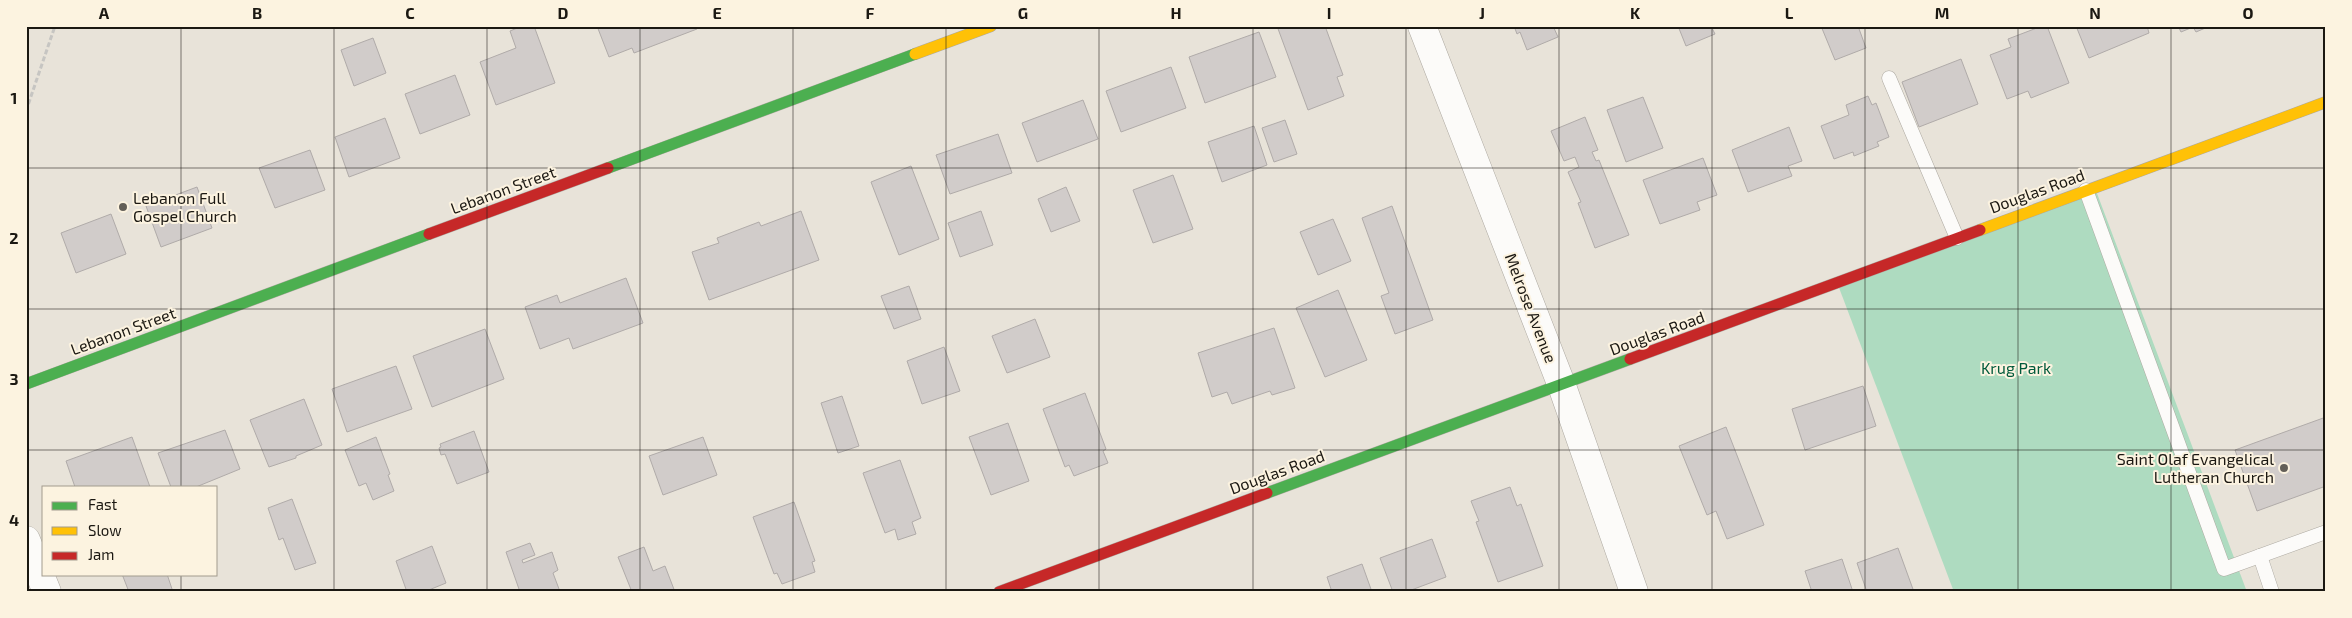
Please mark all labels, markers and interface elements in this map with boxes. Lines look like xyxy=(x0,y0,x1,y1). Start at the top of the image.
text: A xyxy=(99,3,110,22)
text: B xyxy=(252,3,262,22)
text: C xyxy=(405,3,415,22)
text: D xyxy=(558,3,569,22)
text: E xyxy=(712,3,722,22)
text: F xyxy=(866,3,875,22)
text: G xyxy=(1018,3,1028,22)
text: H xyxy=(1170,3,1182,22)
text: I xyxy=(1327,3,1331,22)
text: J xyxy=(1479,3,1485,22)
text: K xyxy=(1630,3,1641,22)
text: L xyxy=(1785,3,1794,22)
text: M xyxy=(1935,3,1949,22)
text: N xyxy=(2089,3,2101,22)
text: O xyxy=(2242,3,2254,22)
text: 1 xyxy=(11,88,17,107)
street label: Lebanon Street xyxy=(448,162,558,217)
street label: Douglas Road xyxy=(1987,165,2087,217)
place label: Lebanon Full Gospel Church xyxy=(133,188,237,225)
marker: Lebanon Full Gospel Church xyxy=(117,201,129,213)
text: 2 xyxy=(9,228,19,247)
street label: Melrose Avenue xyxy=(1502,250,1561,365)
street label: Lebanon Street xyxy=(68,303,178,358)
street label: Douglas Road xyxy=(1607,307,1707,359)
park label: Krug Park xyxy=(1981,358,2051,377)
text: 3 xyxy=(9,369,19,388)
street label: Douglas Road xyxy=(1227,446,1327,498)
place label: Saint Olaf Evangelical Lutheran Church xyxy=(2117,449,2274,486)
marker: Saint Olaf Evangelical Lutheran Church xyxy=(2278,462,2290,474)
legend xyxy=(42,486,218,576)
text: Fast xyxy=(88,495,118,513)
text: 4 xyxy=(9,510,19,529)
text: Slow xyxy=(88,521,122,539)
text: Jam xyxy=(88,545,114,563)

